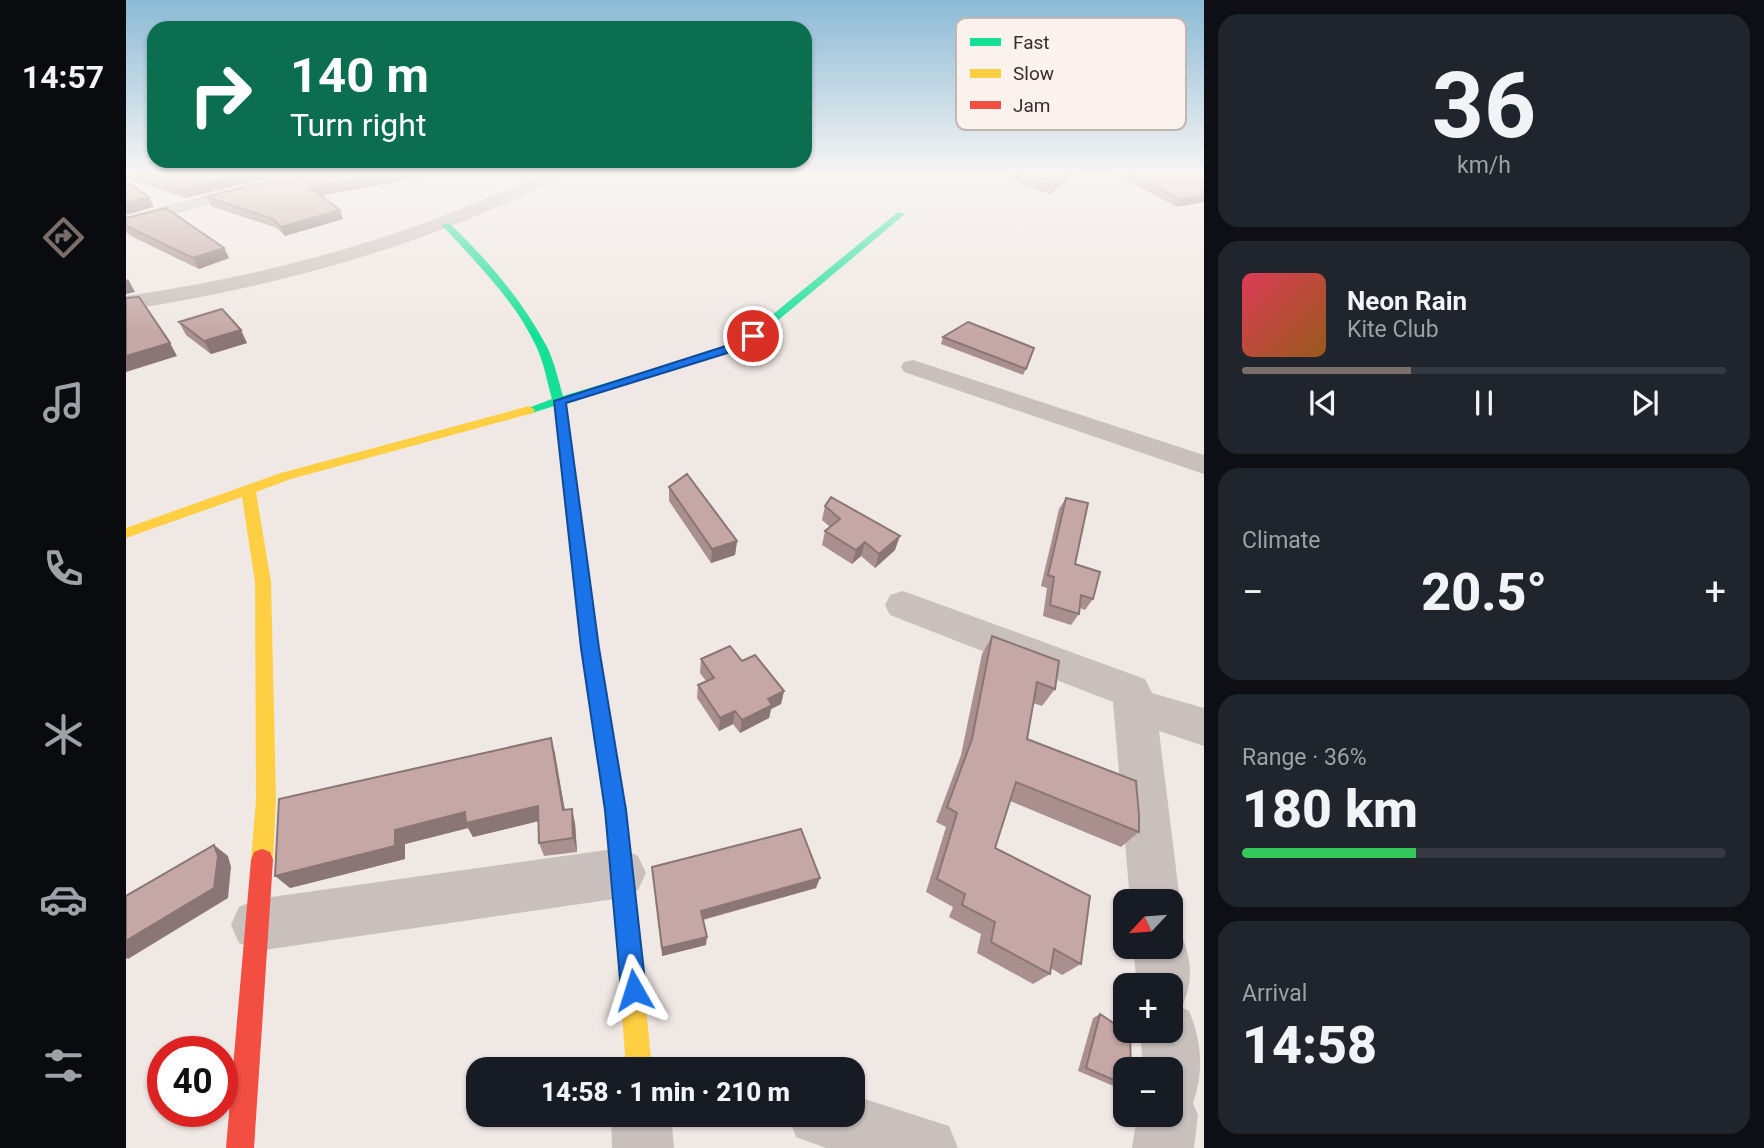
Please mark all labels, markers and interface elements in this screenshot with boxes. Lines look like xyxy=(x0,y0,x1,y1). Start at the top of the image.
legend xyxy=(956,18,1186,130)
text: Fast xyxy=(1013,31,1050,54)
text: 140 m xyxy=(290,47,429,104)
icon: right xyxy=(175,49,266,140)
text: 36 xyxy=(1432,53,1536,159)
text: 14:57 xyxy=(22,58,104,96)
text: Slow xyxy=(1013,62,1054,85)
text: Jam xyxy=(1013,94,1050,117)
text: Turn right xyxy=(290,106,426,144)
text: km/h xyxy=(1457,152,1511,179)
icon: directions xyxy=(39,213,88,262)
text: Neon Rain xyxy=(1347,286,1467,316)
pin xyxy=(723,306,783,366)
text: Kite Club xyxy=(1347,316,1439,343)
icon: arrive xyxy=(734,317,772,355)
icon: music xyxy=(39,378,88,427)
icon: previous xyxy=(1304,384,1342,422)
icon: pause xyxy=(1465,384,1503,422)
icon: next xyxy=(1626,384,1664,422)
text: Climate xyxy=(1242,527,1321,554)
icon: phone xyxy=(39,544,88,593)
text: 20.5° xyxy=(1421,562,1547,623)
text: − xyxy=(1242,570,1264,614)
text: + xyxy=(1704,570,1726,614)
icon: climate xyxy=(39,710,88,759)
text: Range · 36% xyxy=(1242,744,1367,771)
text: 180 km xyxy=(1242,779,1418,840)
icon: car xyxy=(39,875,88,924)
north arrow xyxy=(1113,889,1183,959)
map controls xyxy=(1113,889,1183,1127)
position arrow xyxy=(597,953,671,1027)
button: + xyxy=(1113,973,1183,1043)
text: Arrival xyxy=(1242,980,1307,1007)
text: 14:58 xyxy=(1242,1015,1377,1076)
speed limit sign: 40 xyxy=(147,1036,238,1127)
icon: filters xyxy=(39,1041,88,1090)
button: − xyxy=(1113,1057,1183,1127)
text: 14:58 · 1 min · 210 m xyxy=(541,1077,790,1107)

